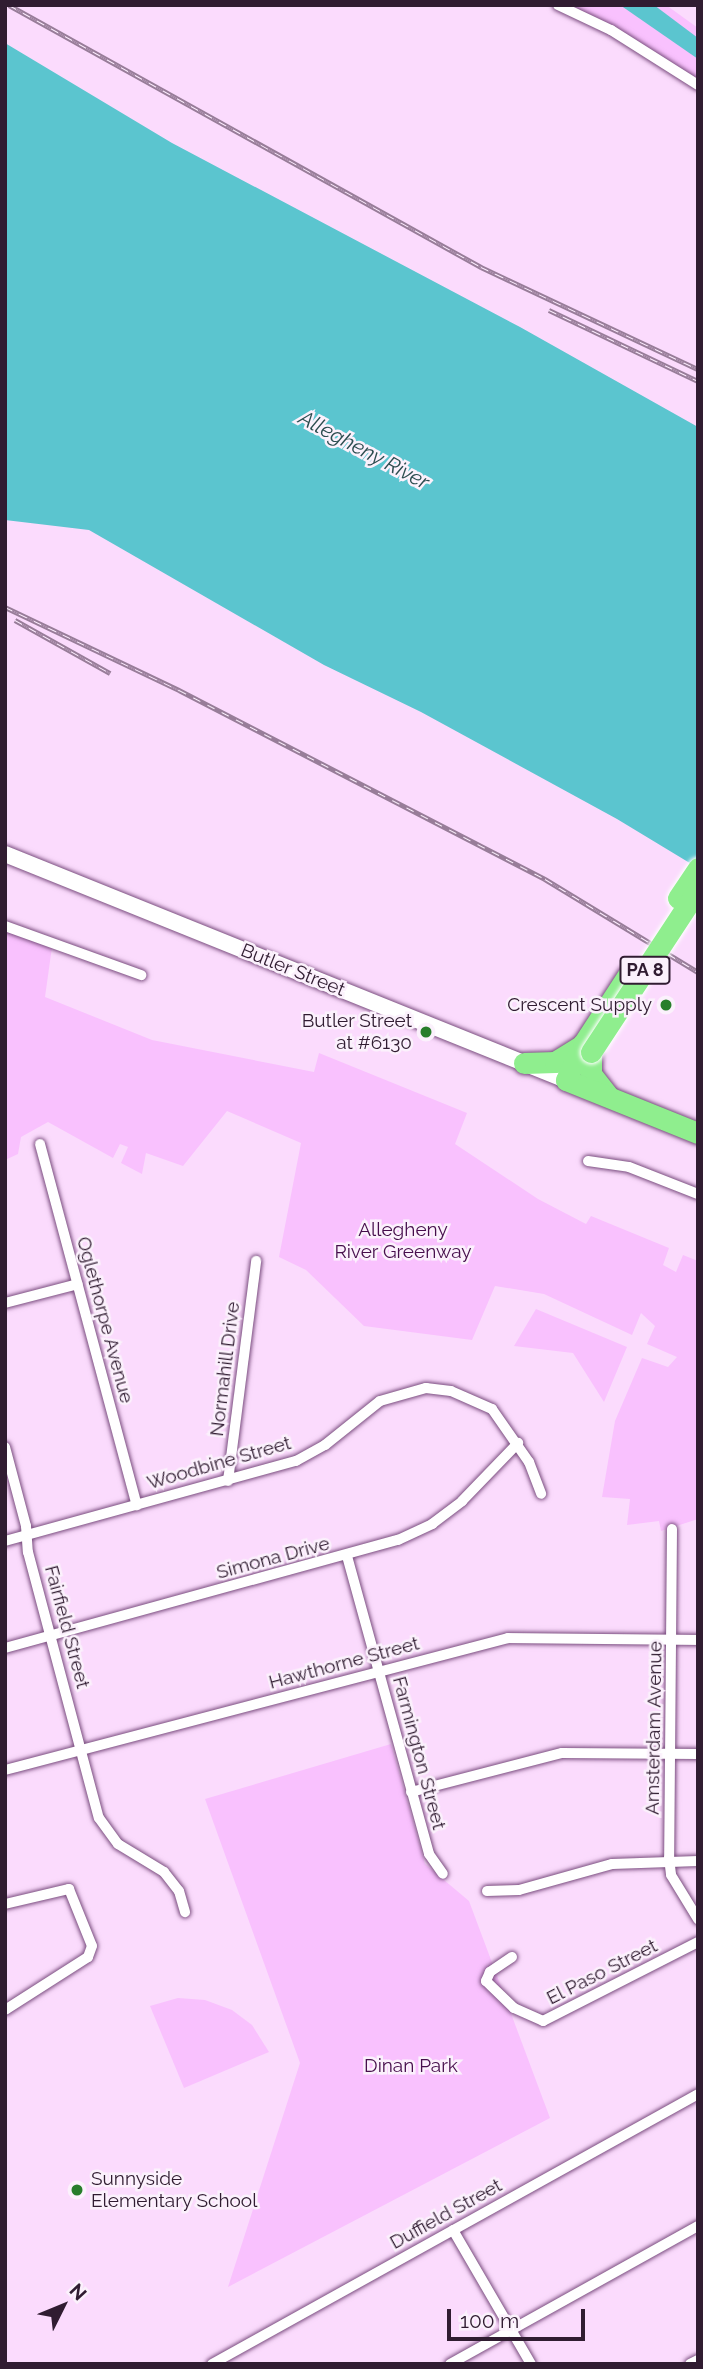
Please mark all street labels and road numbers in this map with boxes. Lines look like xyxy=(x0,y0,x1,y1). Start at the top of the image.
street label: Butler Street xyxy=(237,939,349,1001)
road number: PA 8 xyxy=(619,956,671,985)
street label: Oglethorpe Avenue xyxy=(72,1234,138,1406)
street label: Normahill Drive xyxy=(205,1300,245,1438)
street label: Woodbine Street xyxy=(144,1432,294,1494)
street label: Simona Drive xyxy=(214,1532,332,1584)
street label: Fairfield Street xyxy=(40,1563,94,1691)
street label: Hawthorne Street xyxy=(266,1632,422,1694)
street label: Amsterdam Avenue xyxy=(641,1641,667,1815)
street label: Farmington Street xyxy=(388,1674,450,1832)
street label: El Paso Street xyxy=(543,1934,661,2010)
street label: Duffield Street xyxy=(386,2174,506,2254)

